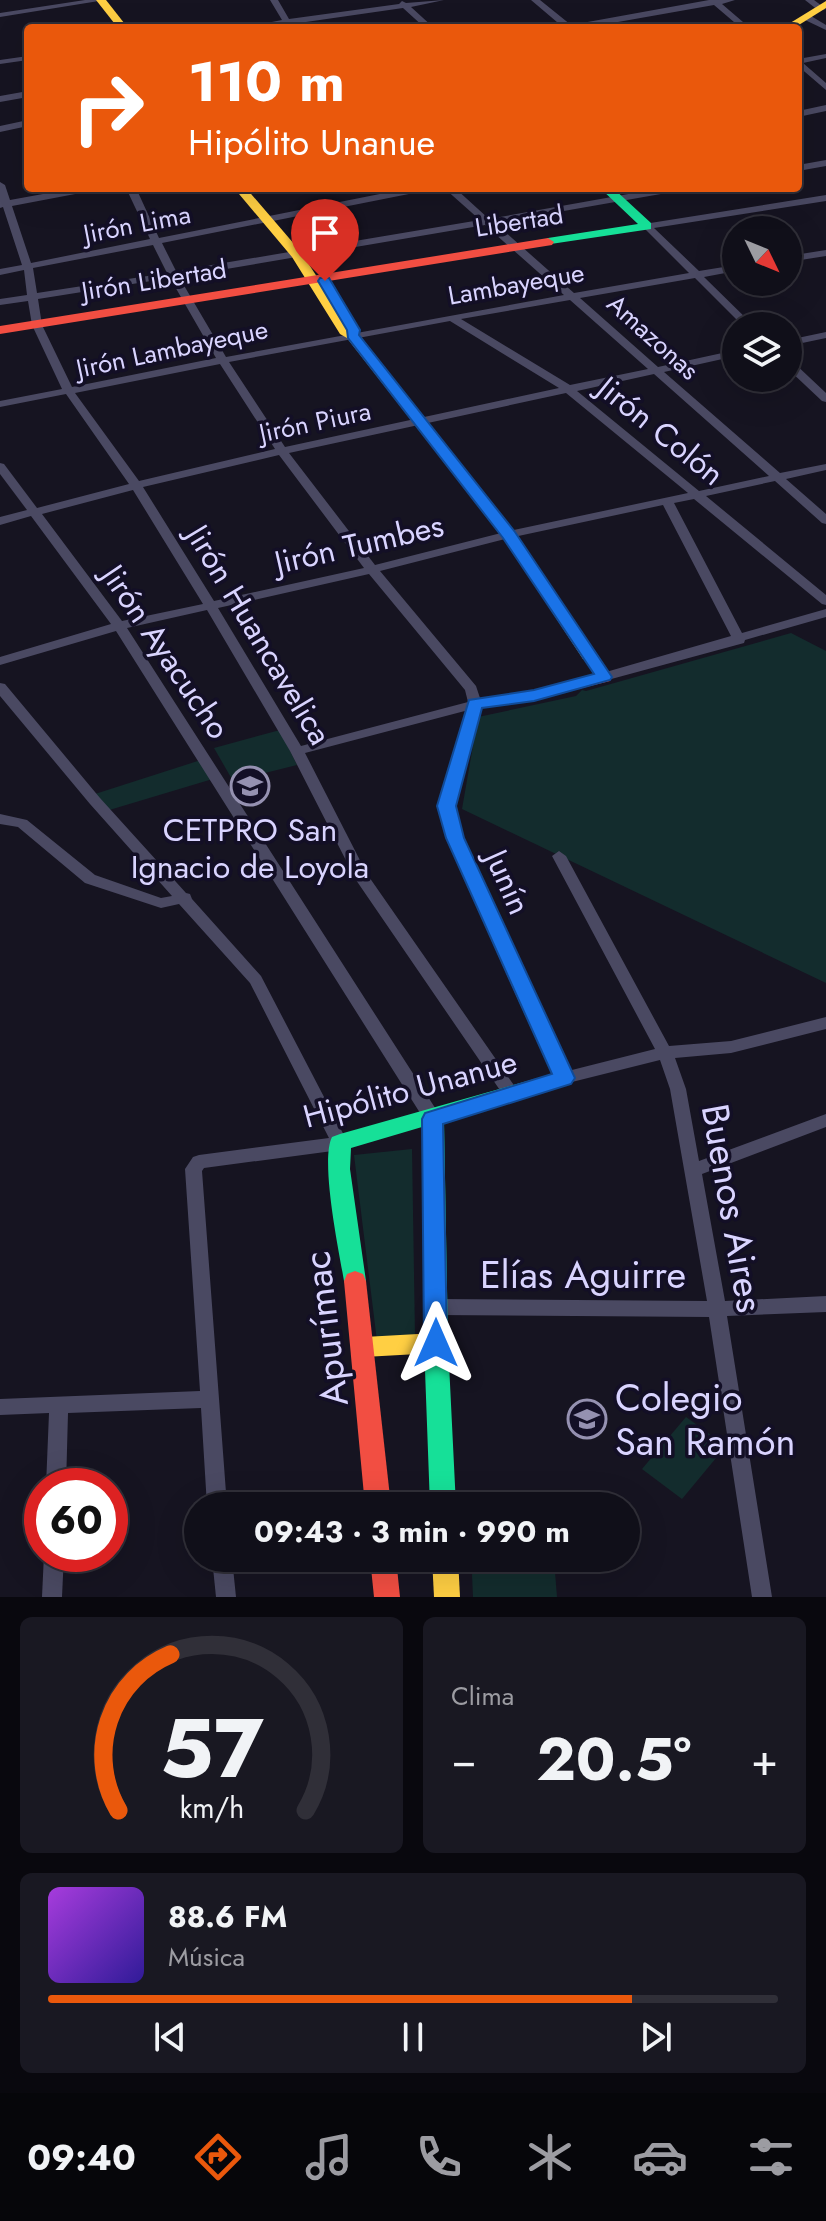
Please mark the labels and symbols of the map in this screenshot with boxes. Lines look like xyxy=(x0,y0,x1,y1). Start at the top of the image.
street label: Jirón Lima xyxy=(77,195,194,254)
street label: Libertad xyxy=(472,195,566,247)
pin xyxy=(291,199,359,281)
north arrow xyxy=(722,216,802,296)
street label: Jirón Libertad xyxy=(76,250,229,311)
street label: Lambayeque xyxy=(445,253,587,315)
street label: Amazonas xyxy=(599,285,707,389)
street label: Jirón Lambayeque xyxy=(70,310,271,388)
street label: Jirón Colón xyxy=(585,363,734,497)
street label: Jirón Piura xyxy=(253,392,374,453)
street label: Jirón Tumbes xyxy=(266,502,448,587)
street label: Jirón Huancavelica xyxy=(173,513,343,754)
street label: Jirón Ayacucho xyxy=(88,552,241,748)
school or university icon: CETPRO San Ignacio de Loyola xyxy=(229,765,271,807)
place label: CETPRO San Ignacio de Loyola xyxy=(131,807,369,890)
street label: Junín xyxy=(472,839,543,922)
street label: Hipólito Unanue xyxy=(298,1038,522,1140)
street label: Buenos Aires xyxy=(688,1100,778,1316)
street label: Elías Aguirre xyxy=(480,1247,686,1302)
street label: Apurímac xyxy=(288,1248,362,1410)
position arrow xyxy=(394,1301,478,1385)
place label: Colegio San Ramón xyxy=(615,1370,795,1469)
school or university icon: Colegio San Ramón xyxy=(566,1398,608,1440)
speed limit sign: 60 xyxy=(24,1468,128,1572)

